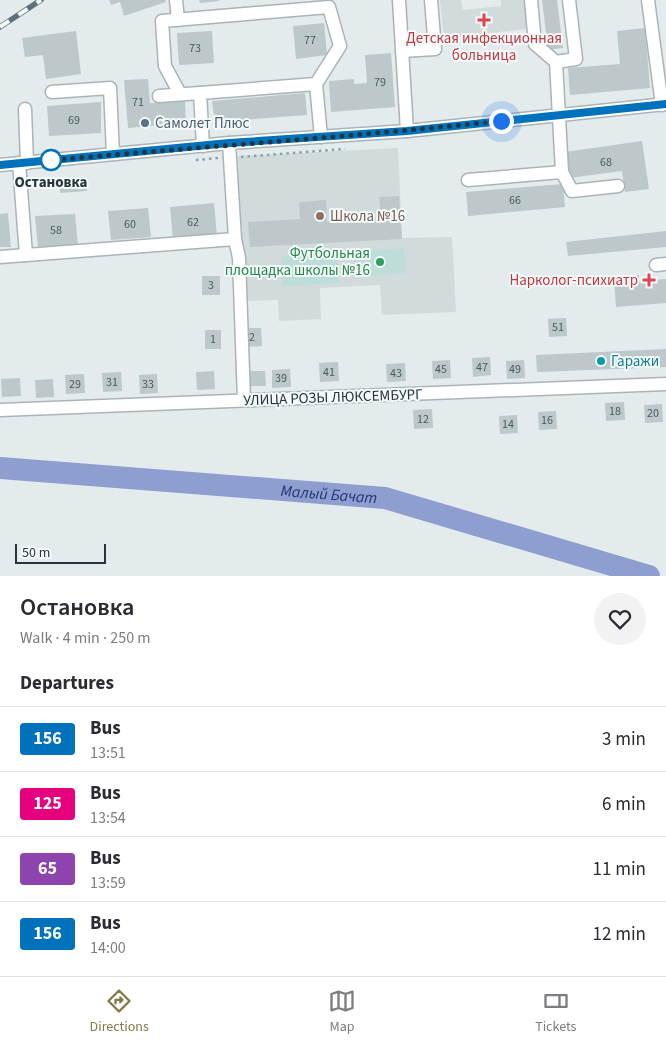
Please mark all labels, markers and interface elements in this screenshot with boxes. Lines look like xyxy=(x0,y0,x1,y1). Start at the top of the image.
marker: Детская инфекционная больница xyxy=(477,13,491,27)
place label: Детская инфекционная больница xyxy=(406,28,562,66)
house number: 77 xyxy=(304,32,316,49)
house number: 73 xyxy=(189,40,201,57)
house number: 79 xyxy=(374,74,386,91)
house number: 71 xyxy=(132,94,144,111)
your location xyxy=(489,109,514,134)
house number: 69 xyxy=(68,112,80,129)
place label: Самолет Плюс xyxy=(155,113,250,134)
marker: Самолет Плюс xyxy=(139,117,151,129)
marker: Остановка xyxy=(40,149,62,171)
house number: 68 xyxy=(600,154,612,171)
place label: Остановка xyxy=(14,172,88,193)
house number: 66 xyxy=(509,192,521,209)
place label: Школа №16 xyxy=(330,206,405,227)
marker: Школа №16 xyxy=(314,210,326,222)
house number: 62 xyxy=(187,214,199,231)
house number: 60 xyxy=(124,216,136,233)
house number: 58 xyxy=(50,222,62,239)
place label: Футбольная площадка школы №16 xyxy=(225,243,370,281)
marker: Футбольная площадка школы №16 xyxy=(374,256,386,268)
place label: Нарколог-психиатр xyxy=(509,270,638,291)
marker: Нарколог-психиатр xyxy=(642,273,656,287)
house number: 3 xyxy=(208,277,214,294)
house number: 51 xyxy=(552,319,564,336)
house number: 2 xyxy=(249,329,255,346)
house number: 1 xyxy=(210,331,216,348)
place label: Гаражи xyxy=(611,351,659,372)
marker: Гаражи xyxy=(595,355,607,367)
house number: 47 xyxy=(476,359,488,376)
house number: 45 xyxy=(435,361,447,378)
house number: 49 xyxy=(509,361,521,378)
house number: 41 xyxy=(323,364,335,381)
house number: 43 xyxy=(390,365,402,382)
house number: 39 xyxy=(275,370,287,387)
house number: 31 xyxy=(106,374,118,391)
house number: 29 xyxy=(69,376,81,393)
house number: 33 xyxy=(142,376,154,393)
street label: УЛИЦА РОЗЫ ЛЮКСЕМБУРГ xyxy=(243,384,424,411)
house number: 18 xyxy=(609,403,621,420)
house number: 20 xyxy=(647,405,659,422)
house number: 12 xyxy=(417,411,429,428)
house number: 16 xyxy=(541,412,553,429)
house number: 14 xyxy=(502,416,514,433)
water label: Малый Бачат xyxy=(280,480,378,509)
scale bar xyxy=(15,541,106,564)
text: 50 m xyxy=(22,543,50,563)
text: Остановка xyxy=(20,590,134,625)
button: heart xyxy=(594,593,646,645)
text: Walk · 4 min · 250 m xyxy=(20,627,151,649)
text: Departures xyxy=(20,670,114,697)
text: Bus xyxy=(90,715,121,742)
text: 156 xyxy=(33,726,62,751)
text: 3 min xyxy=(602,726,646,753)
text: 13:51 xyxy=(90,742,126,764)
text: Bus xyxy=(90,780,121,807)
text: 125 xyxy=(33,791,62,816)
text: 6 min xyxy=(602,791,646,818)
text: 13:54 xyxy=(90,807,126,829)
text: Bus xyxy=(90,845,121,872)
text: 65 xyxy=(38,856,57,881)
text: 11 min xyxy=(592,856,646,883)
text: 13:59 xyxy=(90,872,126,894)
text: Bus xyxy=(90,910,121,937)
text: 156 xyxy=(33,921,62,946)
text: 12 min xyxy=(592,921,646,948)
text: 14:00 xyxy=(90,937,126,959)
tab: Directions xyxy=(90,987,149,1037)
tab: Map xyxy=(328,987,356,1037)
tab: Tickets xyxy=(535,987,576,1037)

